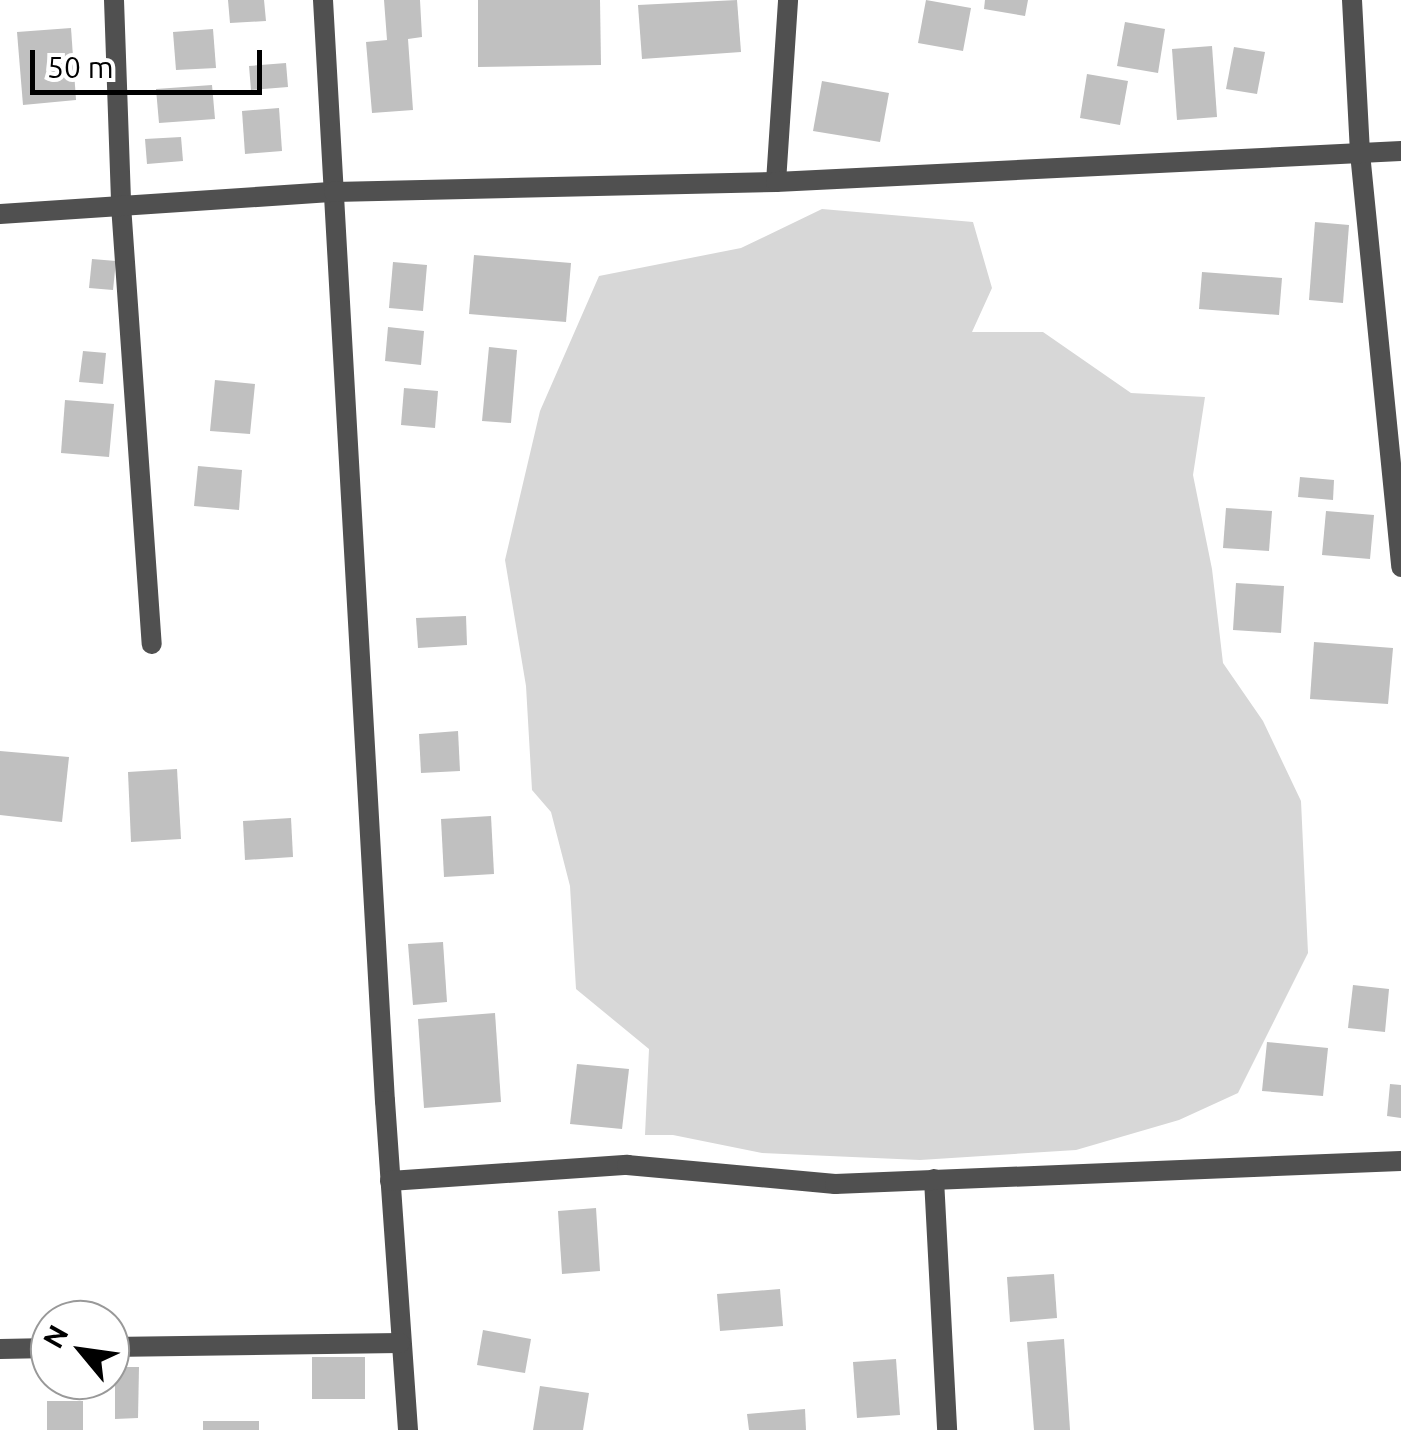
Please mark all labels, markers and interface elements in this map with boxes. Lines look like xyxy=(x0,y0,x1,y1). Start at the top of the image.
scale bar xyxy=(35,30,268,92)
text: 50 m xyxy=(47,50,114,84)
north arrow xyxy=(30,1300,130,1400)
text: N xyxy=(36,1320,74,1353)

